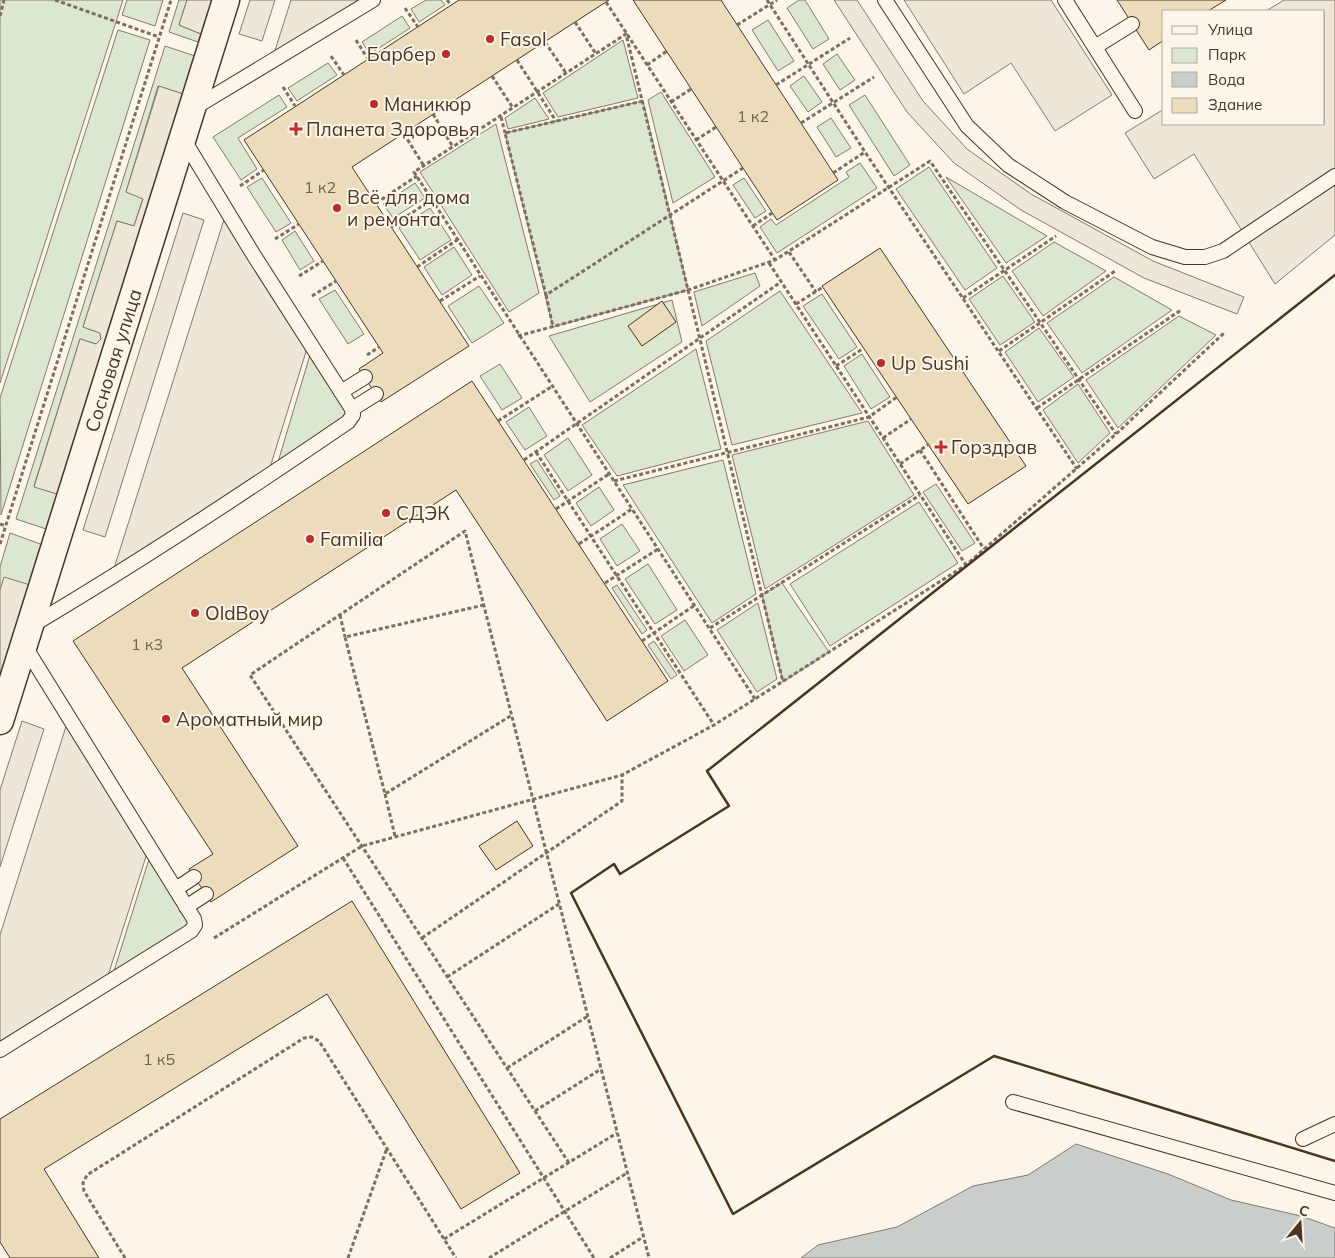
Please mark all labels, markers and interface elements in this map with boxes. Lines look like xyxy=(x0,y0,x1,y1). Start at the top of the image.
legend xyxy=(1162,10,1325,125)
text: Улица xyxy=(1207,20,1253,39)
place label: Fasol xyxy=(500,27,547,51)
marker: Fasol xyxy=(484,33,496,45)
place label: Барбер xyxy=(367,42,436,66)
text: Парк xyxy=(1208,45,1247,64)
marker: Барбер xyxy=(440,48,452,60)
text: Вода xyxy=(1208,70,1245,89)
place label: Маникюр xyxy=(384,92,471,116)
text: Здание xyxy=(1208,95,1262,114)
marker: Маникюр xyxy=(368,98,380,110)
house number: 1 к2 xyxy=(737,106,769,126)
place label: Планета Здоровья xyxy=(306,117,480,141)
marker: Планета Здоровья xyxy=(290,123,302,135)
house number: 1 к2 xyxy=(304,177,336,197)
place label: Всё для дома и ремонта xyxy=(347,185,470,231)
marker: Всё для дома и ремонта xyxy=(331,202,343,214)
street label: Сосновая улица xyxy=(79,286,147,435)
place label: Up Sushi xyxy=(891,351,969,375)
marker: Up Sushi xyxy=(875,357,887,369)
place label: Горздрав xyxy=(951,435,1037,459)
marker: Горздрав xyxy=(935,441,947,453)
place label: СДЭК xyxy=(396,501,450,525)
marker: СДЭК xyxy=(380,507,392,519)
place label: Familia xyxy=(320,527,383,551)
marker: Familia xyxy=(304,533,316,545)
place label: OldBoy xyxy=(205,601,269,625)
marker: OldBoy xyxy=(189,607,201,619)
house number: 1 к3 xyxy=(131,634,163,654)
place label: Ароматный мир xyxy=(176,707,323,731)
marker: Ароматный мир xyxy=(160,713,172,725)
house number: 1 к5 xyxy=(143,1049,175,1069)
north arrow xyxy=(1275,1198,1325,1248)
text: С xyxy=(1297,1201,1311,1221)

